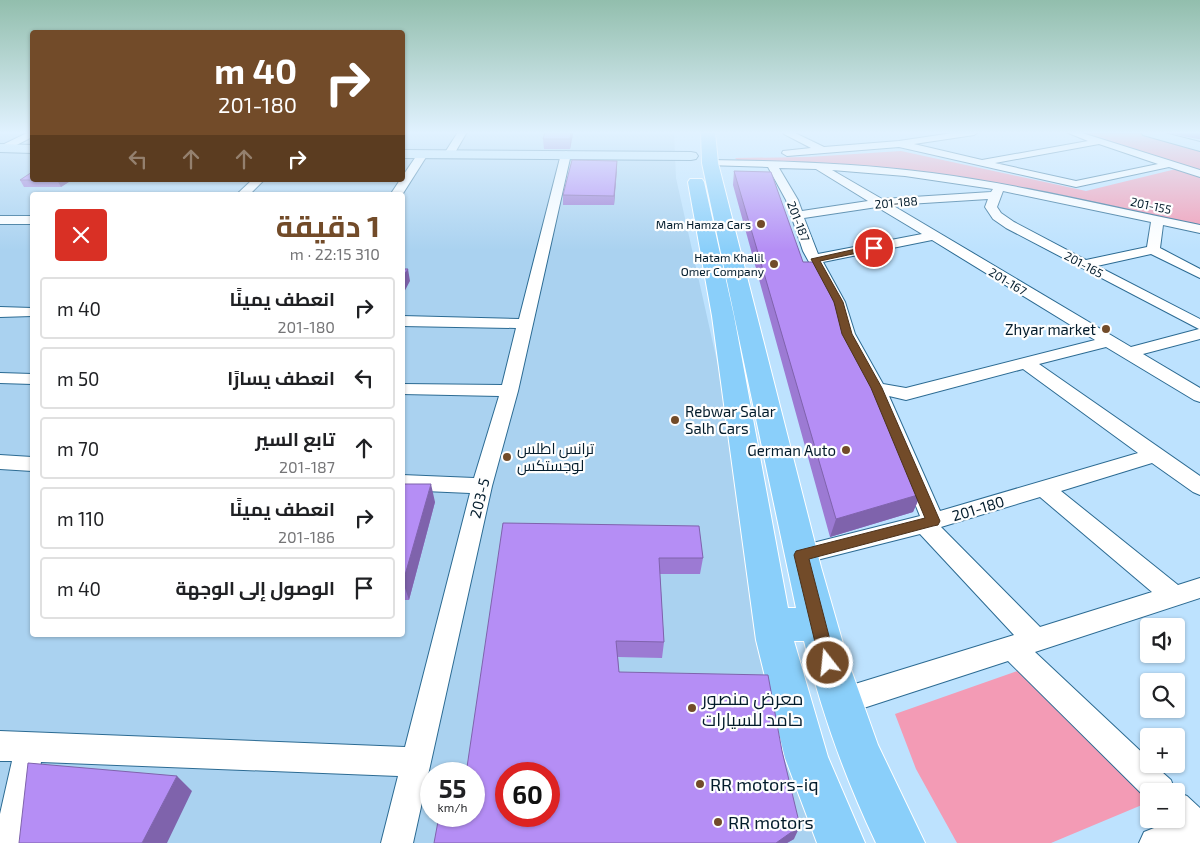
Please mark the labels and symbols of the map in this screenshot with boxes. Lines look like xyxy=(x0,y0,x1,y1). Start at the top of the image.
street label: 201-188 xyxy=(874,193,918,211)
street label: 201-155 xyxy=(1129,194,1173,216)
street label: 201-187 xyxy=(785,199,813,243)
place label: Mam Hamza Cars xyxy=(656,217,751,231)
marker: Mam Hamza Cars xyxy=(755,218,767,230)
pin xyxy=(853,227,895,269)
street label: 201-165 xyxy=(1062,248,1106,280)
place label: Hatam Khalil Omer Company xyxy=(681,250,765,278)
marker: Hatam Khalil Omer Company xyxy=(768,258,780,270)
street label: 201-167 xyxy=(987,264,1029,298)
place label: Zhyar market xyxy=(1005,320,1096,338)
marker: Zhyar market xyxy=(1100,323,1112,335)
place label: Rebwar Salar Salh Cars xyxy=(685,402,776,437)
marker: Rebwar Salar Salh Cars xyxy=(669,414,681,426)
place label: ترانس اطلس لوجستكس xyxy=(517,439,594,476)
place label: German Auto xyxy=(747,441,836,459)
marker: German Auto xyxy=(840,444,852,456)
marker: ترانس اطلس لوجستكس xyxy=(501,451,513,463)
street label: 203-5 xyxy=(465,476,493,520)
street label: 201-180 xyxy=(950,492,1006,524)
position arrow xyxy=(801,636,853,688)
place label: معرض منصور حامد للسيارات xyxy=(701,687,803,731)
marker: معرض منصور حامد للسيارات xyxy=(686,702,698,714)
speed limit sign: 60 xyxy=(495,762,560,827)
place label: RR motors-iq xyxy=(710,773,819,795)
marker: RR motors-iq xyxy=(694,778,706,790)
place label: RR motors xyxy=(728,811,814,833)
marker: RR motors xyxy=(712,816,724,828)

